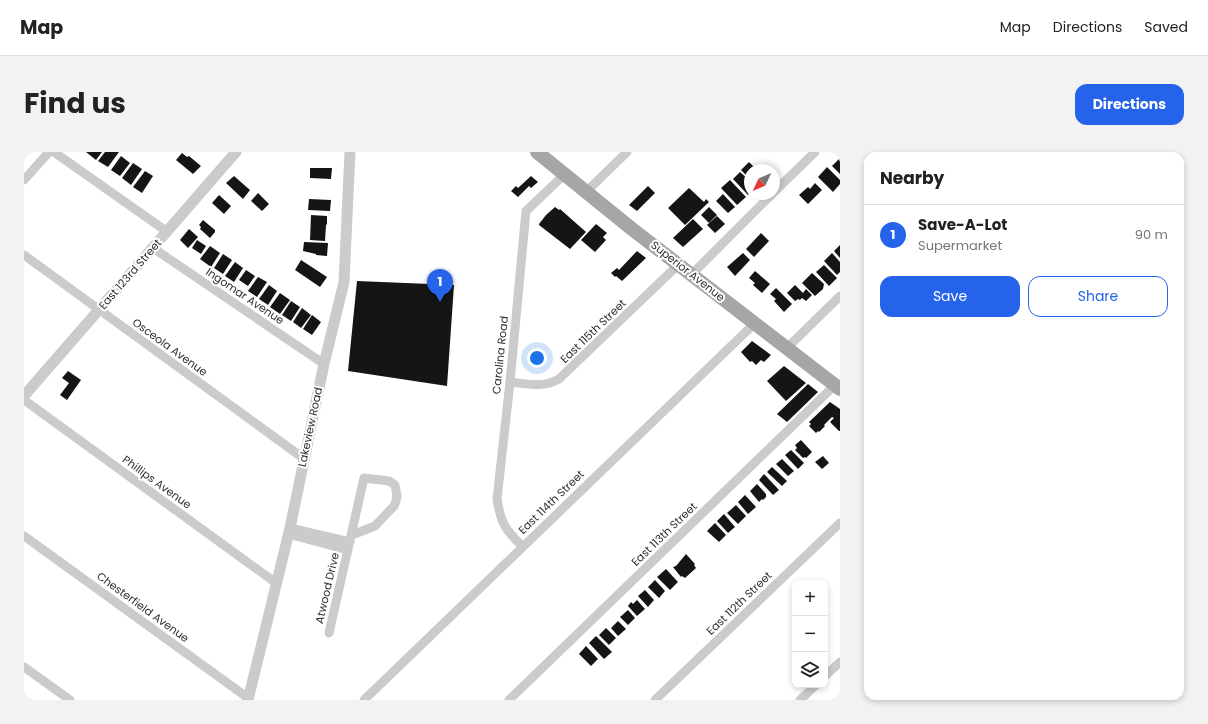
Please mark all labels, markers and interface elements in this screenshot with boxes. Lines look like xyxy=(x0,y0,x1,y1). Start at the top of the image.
text: Map xyxy=(20,14,63,41)
text: Map xyxy=(1000,17,1031,37)
text: Directions xyxy=(1053,17,1122,37)
text: Saved xyxy=(1144,17,1188,37)
text: Find us xyxy=(24,84,126,123)
button: Directions xyxy=(1075,84,1184,125)
north arrow xyxy=(744,164,780,200)
text: Nearby xyxy=(880,166,944,190)
text: Save-A-Lot xyxy=(918,214,1007,235)
text: 1 xyxy=(891,225,895,244)
text: 90 m xyxy=(1135,225,1168,244)
street label: East 123rd Street xyxy=(95,235,165,313)
text: Supermarket xyxy=(918,236,1002,255)
street label: Superior Avenue xyxy=(648,237,729,305)
street label: Ingomar Avenue xyxy=(203,264,287,328)
pin: 1 xyxy=(427,269,453,302)
button: Save xyxy=(880,276,1020,317)
button: Share xyxy=(1028,276,1168,317)
street label: East 115th Street xyxy=(557,295,629,367)
street label: Osceola Avenue xyxy=(129,314,211,380)
street label: Carolina Road xyxy=(488,315,512,395)
your location xyxy=(527,348,547,368)
street label: Lakeview Road xyxy=(294,386,326,468)
street label: Phillips Avenue xyxy=(119,452,195,513)
street label: East 114th Street xyxy=(515,466,587,538)
street label: East 113th Street xyxy=(628,499,700,569)
street label: Atwood Drive xyxy=(311,551,343,625)
street label: Chesterfield Avenue xyxy=(94,568,193,646)
street label: East 112th Street xyxy=(703,568,775,638)
map controls xyxy=(792,580,828,688)
button: + xyxy=(792,580,828,616)
button: − xyxy=(792,616,828,652)
button: layers xyxy=(792,652,828,688)

